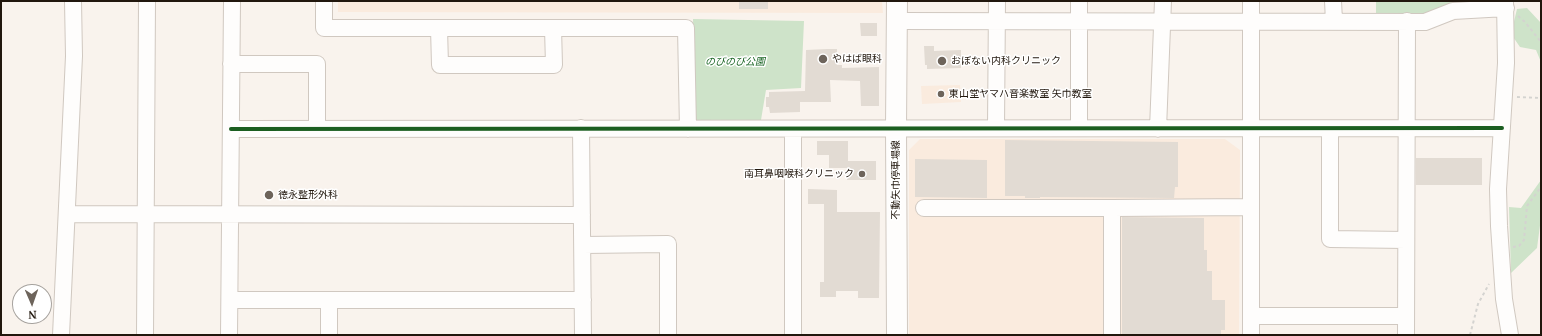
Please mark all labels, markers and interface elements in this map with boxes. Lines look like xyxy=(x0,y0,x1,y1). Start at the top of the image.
marker: やはば眼科 xyxy=(817,53,829,65)
place label: やはば眼科 xyxy=(832,53,882,65)
marker: おぼない内科クリニック xyxy=(936,55,948,67)
place label: おぼない内科クリニック xyxy=(951,55,1061,67)
park label: のびのび公園 xyxy=(705,56,765,68)
place label: 東山堂ヤマハ音楽教室 矢巾教室 xyxy=(949,88,1091,100)
marker: 東山堂ヤマハ音楽教室 矢巾教室 xyxy=(936,89,946,99)
street label: 不動矢巾停車場線 xyxy=(890,140,902,220)
place label: 南耳鼻咽喉科クリニック xyxy=(744,168,854,180)
marker: 南耳鼻咽喉科クリニック xyxy=(857,169,867,179)
marker: 徳永整形外科 xyxy=(263,189,275,201)
place label: 徳永整形外科 xyxy=(278,189,338,201)
north arrow xyxy=(12,284,52,324)
text: N xyxy=(28,308,37,322)

